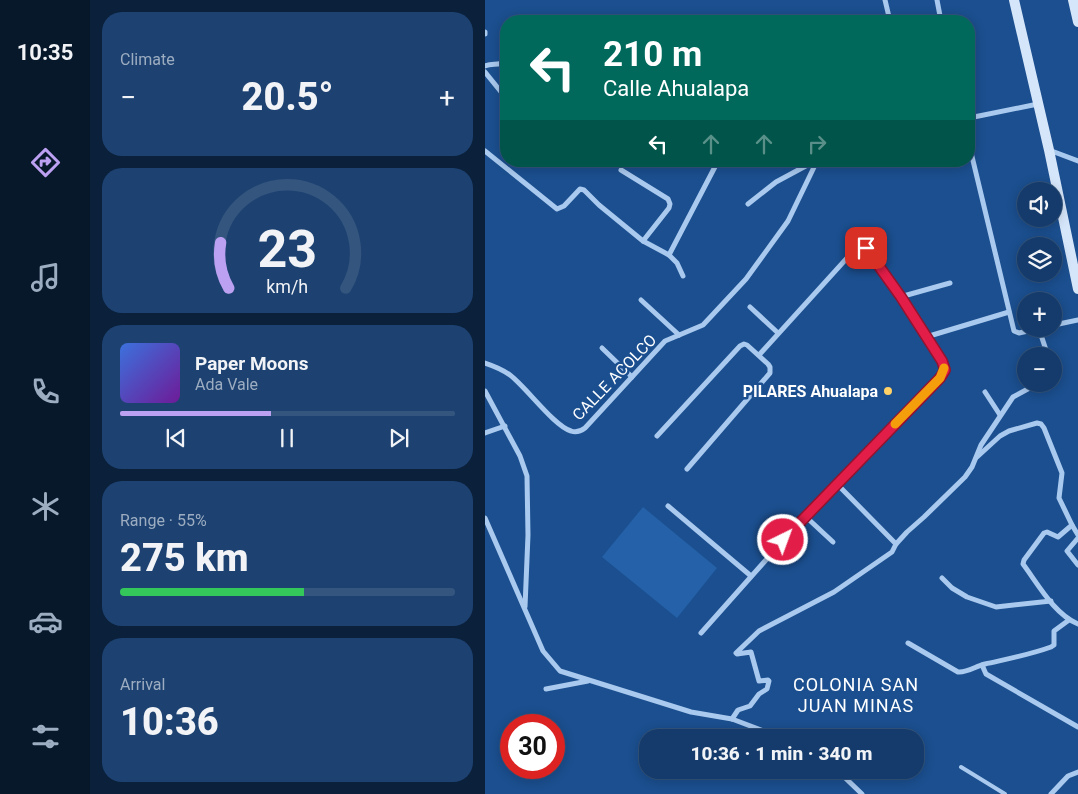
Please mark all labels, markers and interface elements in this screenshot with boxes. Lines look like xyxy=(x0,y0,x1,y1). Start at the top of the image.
text: 210 m xyxy=(603,34,702,75)
icon: left xyxy=(520,35,585,100)
text: 10:35 xyxy=(17,40,73,65)
text: Climate xyxy=(120,50,175,69)
text: 20.5° xyxy=(242,75,334,119)
text: Calle Ahualapa xyxy=(603,76,749,101)
text: − xyxy=(120,81,136,114)
text: + xyxy=(439,81,455,114)
icon: left xyxy=(644,130,672,158)
icon: ahead xyxy=(697,130,725,158)
icon: ahead xyxy=(750,130,778,158)
icon: right xyxy=(803,130,831,158)
icon: directions xyxy=(28,145,63,180)
map controls xyxy=(1017,182,1062,392)
button: sound xyxy=(1017,182,1062,227)
text: 23 xyxy=(258,219,317,280)
pin xyxy=(845,227,887,269)
icon: arrive xyxy=(852,234,880,262)
button: layers xyxy=(1017,237,1062,282)
icon: music xyxy=(28,260,63,295)
text: km/h xyxy=(267,276,308,297)
button: + xyxy=(1017,292,1062,337)
street label: CALLE ACOLCO xyxy=(568,330,660,424)
button: − xyxy=(1017,347,1062,392)
text: Paper Moons xyxy=(195,352,308,375)
icon: phone xyxy=(28,374,63,409)
text: Ada Vale xyxy=(195,375,258,394)
place label: PILARES Ahualapa xyxy=(743,382,878,401)
marker: PILARES Ahualapa xyxy=(882,385,894,397)
icon: previous xyxy=(162,424,190,452)
icon: pause xyxy=(273,424,301,452)
icon: next xyxy=(385,424,413,452)
icon: climate xyxy=(28,489,63,524)
text: Range · 55% xyxy=(120,511,207,530)
position arrow xyxy=(756,513,808,565)
text: 275 km xyxy=(120,536,249,580)
icon: car xyxy=(28,604,63,639)
district label: COLONIA SAN JUAN MINAS xyxy=(793,674,919,716)
text: Arrival xyxy=(120,675,165,694)
text: 10:36 xyxy=(120,700,219,744)
speed limit sign: 30 xyxy=(500,714,565,779)
icon: filters xyxy=(28,719,63,754)
text: 10:36 · 1 min · 340 m xyxy=(690,742,873,765)

